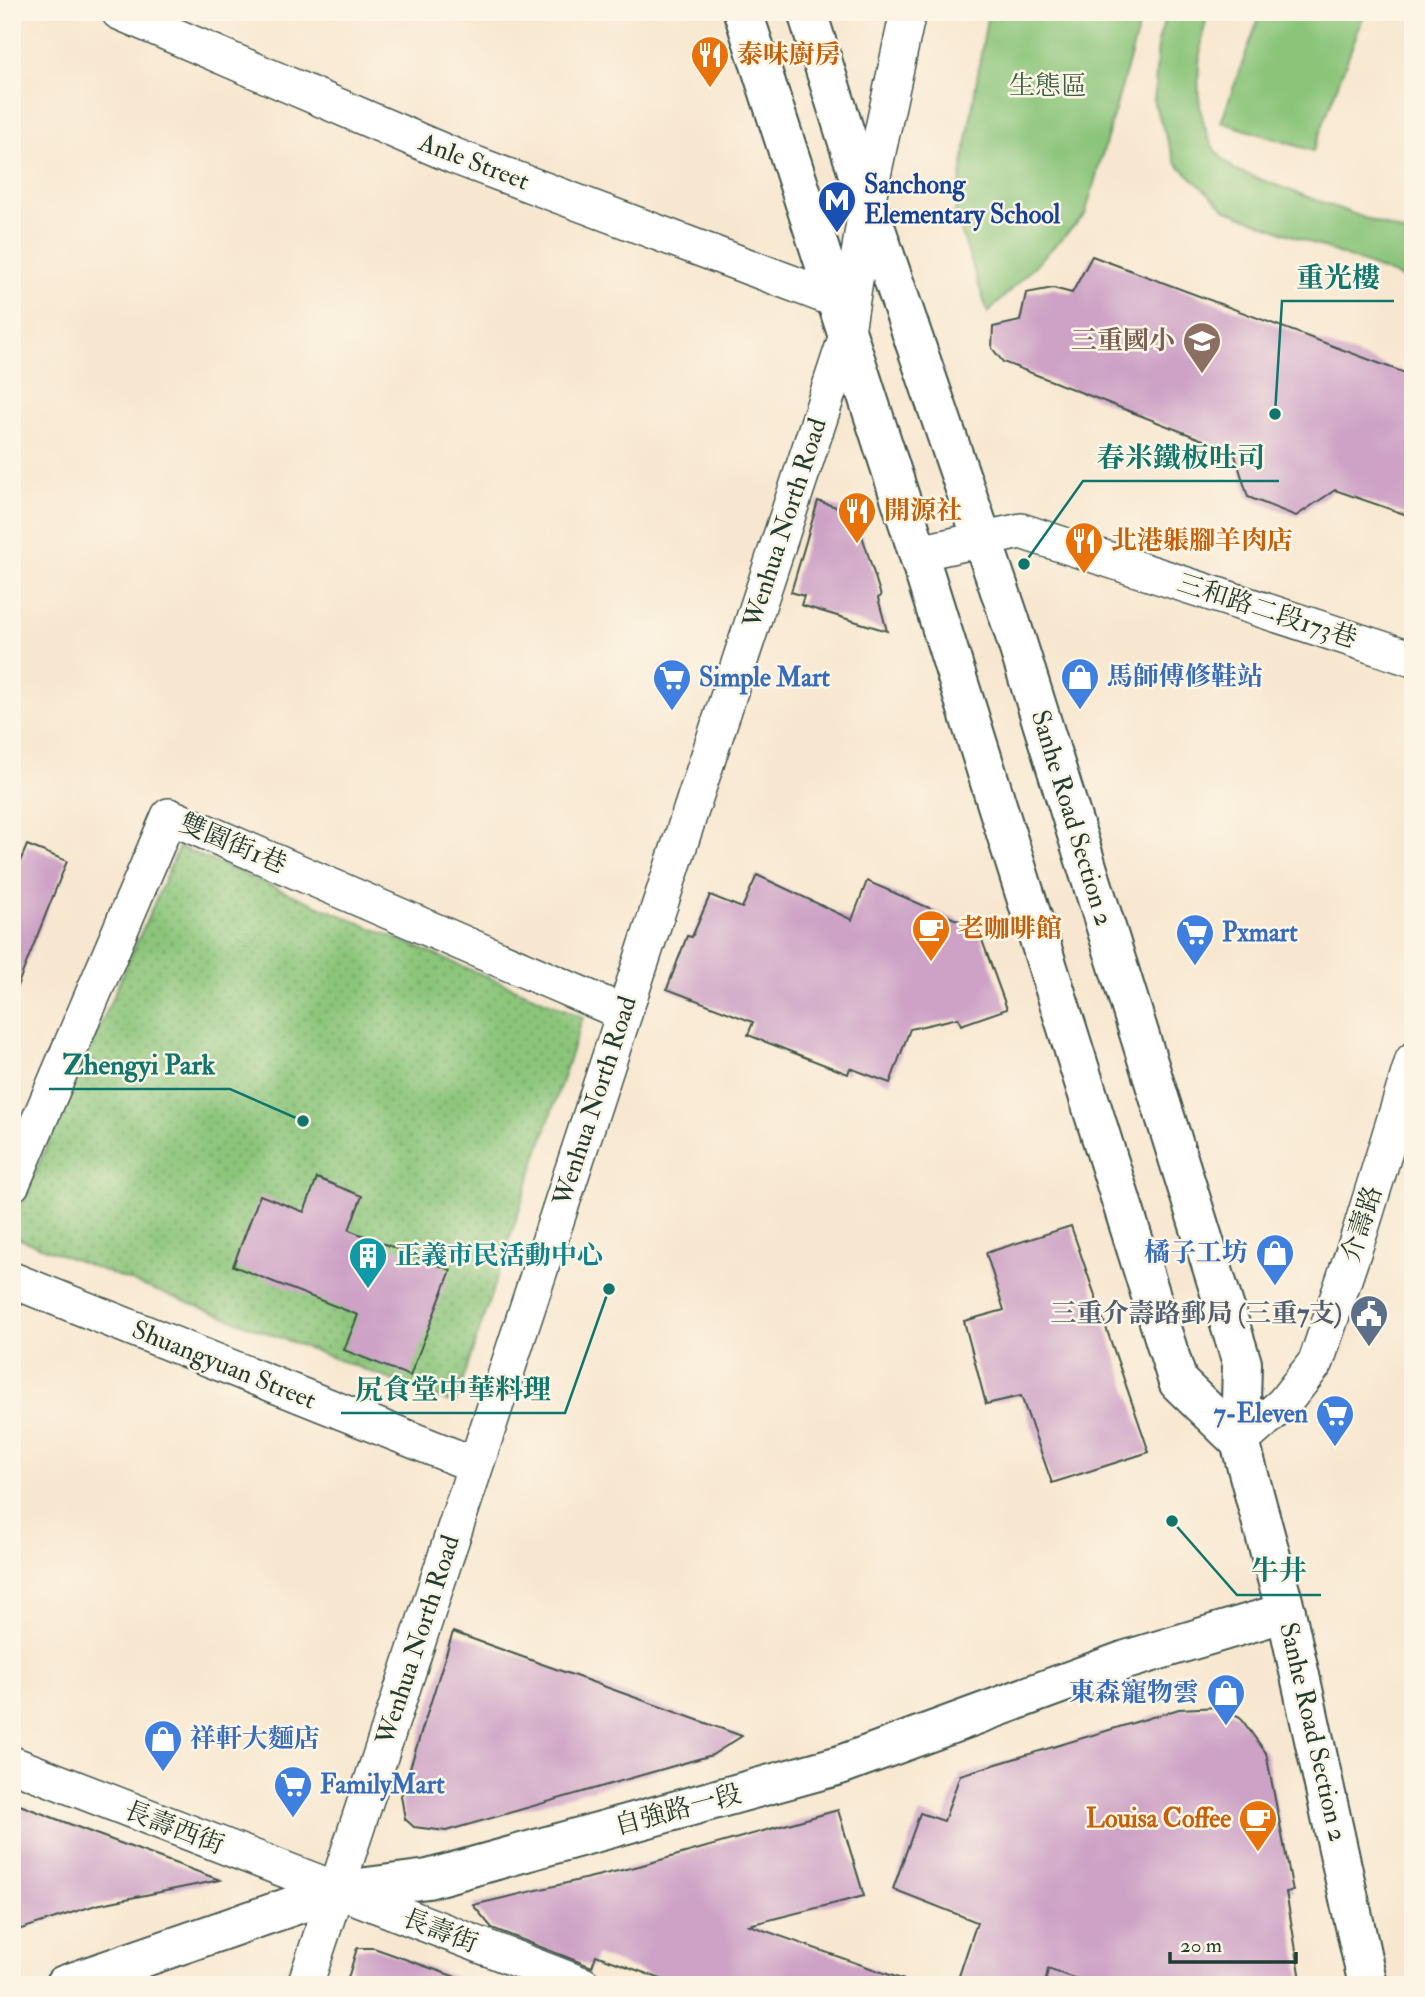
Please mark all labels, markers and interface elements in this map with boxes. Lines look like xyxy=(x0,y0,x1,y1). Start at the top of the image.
restaurant icon: 泰味廚房 xyxy=(689,34,731,89)
place label: 泰味廚房 xyxy=(737,39,841,71)
park label: 生態區 xyxy=(1009,70,1087,102)
street label: Anle Street xyxy=(413,126,534,198)
place label: Sanchong Elementary School xyxy=(864,169,1061,232)
metro station icon: Sanchong Elementary School xyxy=(816,179,858,234)
callout: 重光樓 xyxy=(1282,252,1394,301)
text: 重光樓 xyxy=(1296,261,1380,296)
school or university icon: 三重國小 xyxy=(1181,320,1223,375)
place label: 三重國小 xyxy=(1071,325,1175,357)
street label: Wenhua North Road xyxy=(736,414,834,633)
callout: 春米鐵板吐司 xyxy=(1083,432,1279,481)
text: 春米鐵板吐司 xyxy=(1097,441,1265,476)
restaurant icon: 開源社 xyxy=(836,490,878,545)
place label: 開源社 xyxy=(884,495,962,527)
restaurant icon: 北港躼腳羊肉店 xyxy=(1063,520,1105,575)
place label: 北港躼腳羊肉店 xyxy=(1111,525,1293,557)
street label: 三和路二段173巷 xyxy=(1173,567,1361,655)
shop icon: 馬師傅修鞋站 xyxy=(1059,656,1101,711)
supermarket icon: Simple Mart xyxy=(651,657,693,712)
place label: 馬師傅修鞋站 xyxy=(1107,661,1263,693)
place label: Simple Mart xyxy=(699,662,831,695)
street label: Sanhe Road Section 2 xyxy=(1024,706,1120,930)
street label: 雙園街1巷 xyxy=(175,807,291,881)
cafe icon: 老咖啡館 xyxy=(910,908,952,963)
supermarket icon: Pxmart xyxy=(1174,912,1216,967)
place label: 老咖啡館 xyxy=(958,913,1062,945)
place label: Pxmart xyxy=(1222,917,1298,949)
street label: Wenhua North Road xyxy=(546,992,644,1211)
callout: Zhengyi Park xyxy=(49,1040,230,1089)
text: Zhengyi Park xyxy=(63,1048,216,1083)
street label: 介壽路 xyxy=(1335,1182,1389,1266)
shop icon: 橘子工坊 xyxy=(1254,1232,1296,1287)
building icon: 正義市民活動中心 xyxy=(347,1235,389,1290)
place label: 橘子工坊 xyxy=(1144,1237,1248,1269)
place label: 正義市民活動中心 xyxy=(395,1240,603,1272)
public building icon: 三重介壽路郵局 (三重7支) xyxy=(1348,1293,1390,1348)
place label: 三重介壽路郵局 (三重7支) xyxy=(1050,1298,1342,1330)
street label: Shuangyuan Street xyxy=(127,1314,321,1416)
callout: 尻食堂中華料理 xyxy=(341,1364,565,1413)
text: 尻食堂中華料理 xyxy=(355,1373,551,1408)
supermarket icon: 7-Eleven xyxy=(1314,1393,1356,1448)
place label: 7-Eleven xyxy=(1214,1398,1309,1430)
street label: Wenhua North Road xyxy=(369,1531,467,1750)
callout: 牛井 xyxy=(1237,1546,1321,1595)
text: 牛井 xyxy=(1251,1554,1307,1589)
street label: Sanhe Road Section 2 xyxy=(1272,1619,1354,1845)
shop icon: 東森寵物雲 xyxy=(1205,1672,1247,1727)
place label: 東森寵物雲 xyxy=(1069,1677,1199,1709)
shop icon: 祥軒大麵店 xyxy=(142,1718,184,1773)
place label: 祥軒大麵店 xyxy=(190,1723,320,1755)
supermarket icon: FamilyMart xyxy=(272,1764,314,1819)
place label: FamilyMart xyxy=(320,1769,445,1802)
street label: 自強路一段 xyxy=(611,1778,745,1842)
street label: 長壽西街 xyxy=(120,1794,228,1862)
cafe icon: Louisa Coffee xyxy=(1237,1798,1279,1853)
place label: Louisa Coffee xyxy=(1086,1803,1231,1835)
street label: 長壽街 xyxy=(398,1902,482,1960)
scale bar xyxy=(1170,1920,1296,1964)
text: 20 m xyxy=(1180,1932,1222,1959)

